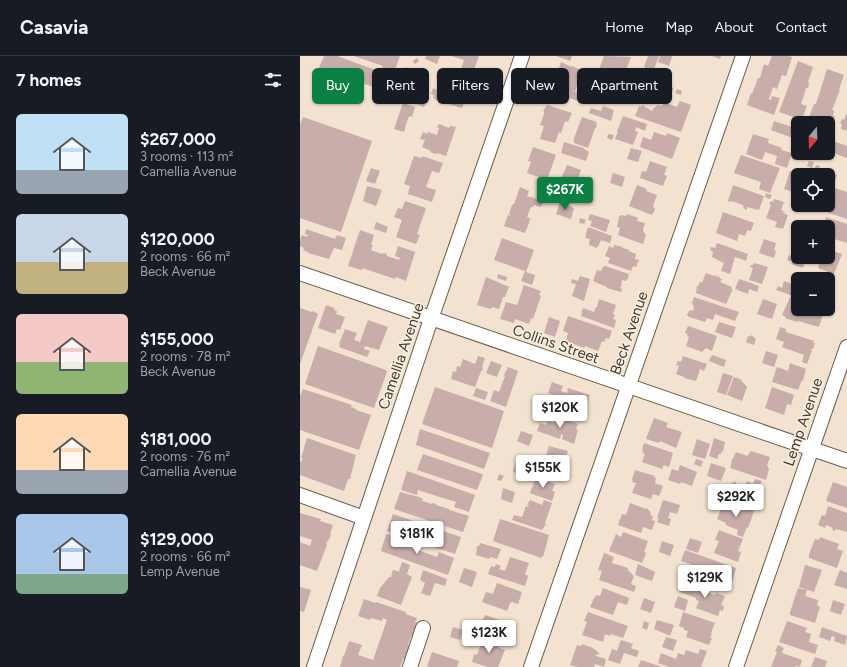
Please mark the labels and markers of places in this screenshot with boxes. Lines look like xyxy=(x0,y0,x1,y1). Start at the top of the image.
pin: $267K xyxy=(537,177,593,211)
pin: $120K xyxy=(532,395,588,429)
pin: $155K xyxy=(515,455,571,489)
pin: $292K xyxy=(708,484,764,518)
pin: $181K xyxy=(389,521,445,555)
pin: $129K xyxy=(677,565,733,599)
pin: $123K xyxy=(461,620,517,654)

